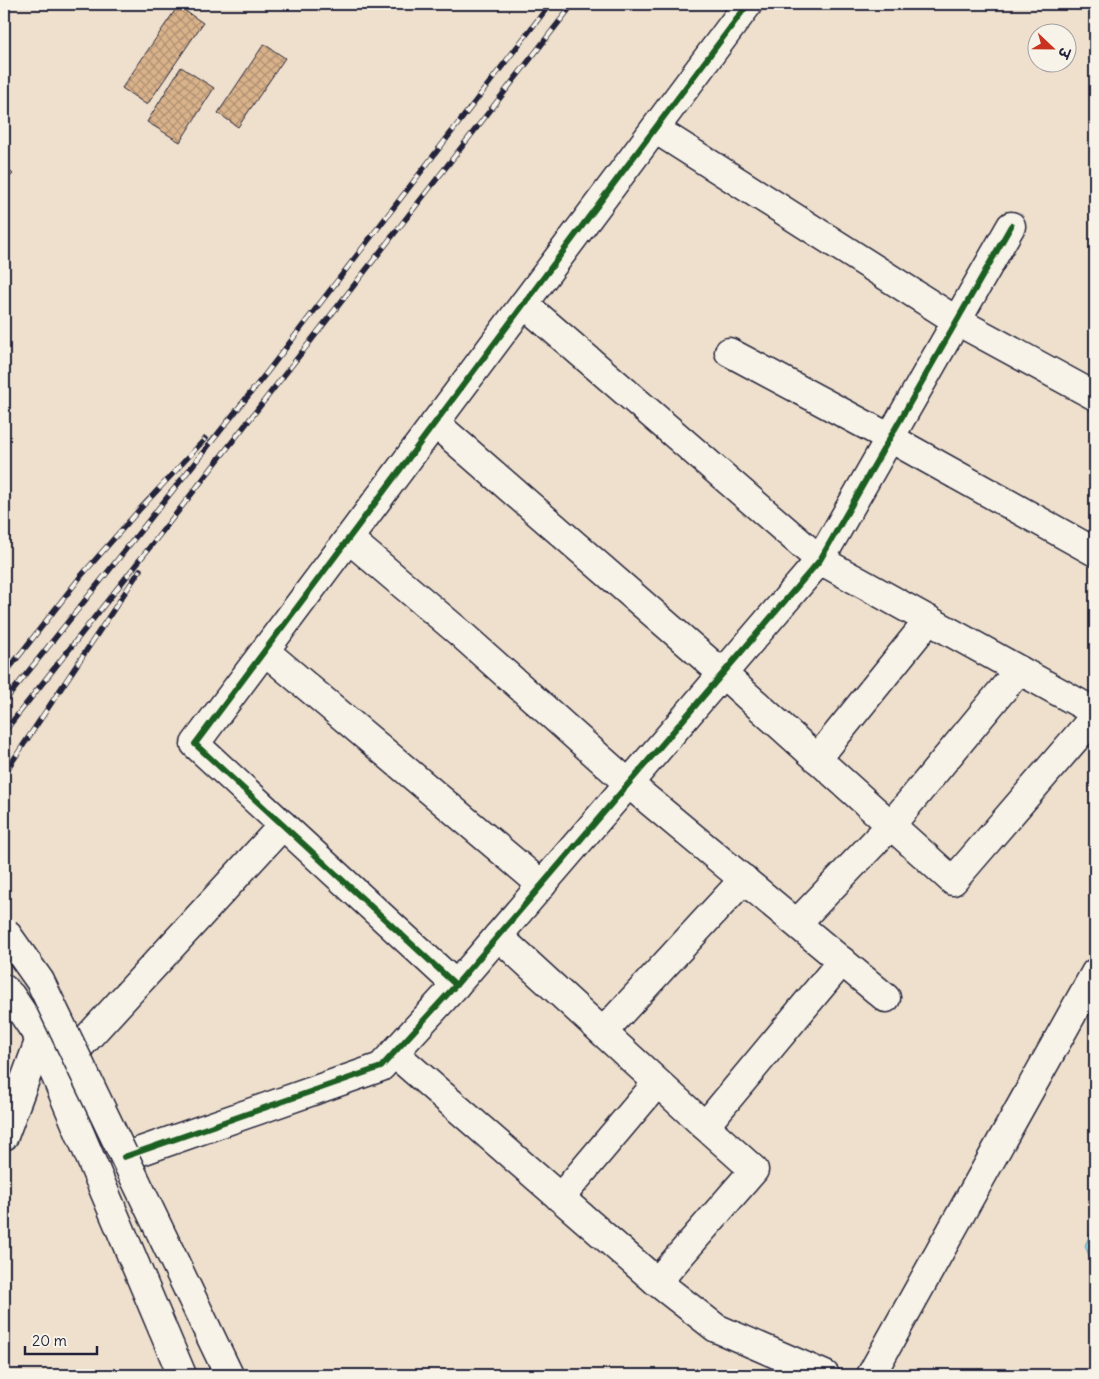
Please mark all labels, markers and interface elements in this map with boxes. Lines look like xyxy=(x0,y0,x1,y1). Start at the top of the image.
north arrow xyxy=(1026,22,1076,72)
text: उ xyxy=(1053,43,1075,62)
scale bar xyxy=(25,1324,98,1356)
text: 20 m xyxy=(32,1331,67,1350)

